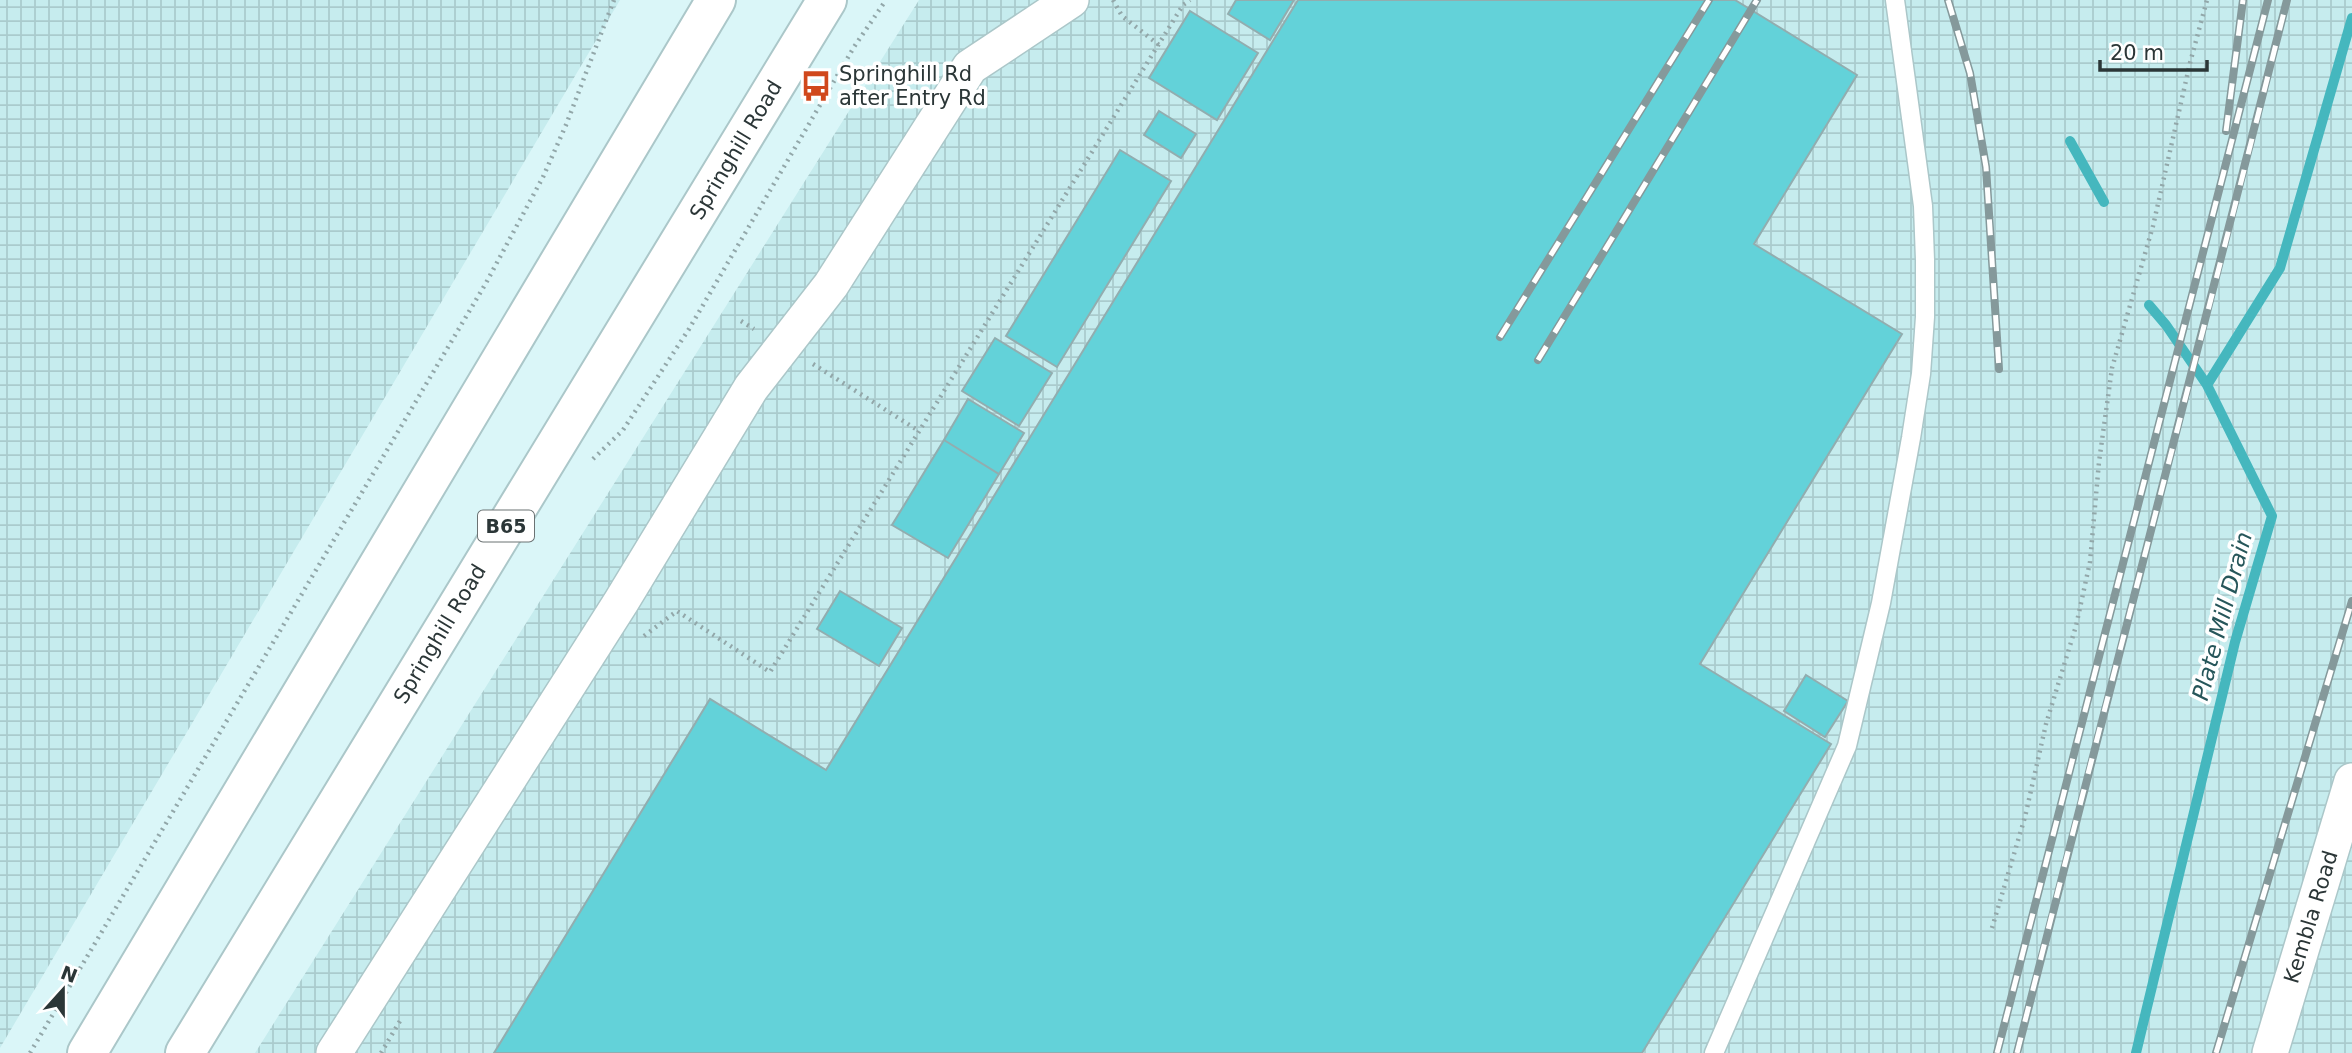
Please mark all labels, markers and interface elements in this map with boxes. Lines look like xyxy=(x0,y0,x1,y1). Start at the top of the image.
scale bar xyxy=(2100,28,2207,72)
text: 20 m xyxy=(2110,41,2164,65)
place label: Springhill Rd after Entry Rd xyxy=(839,62,986,110)
bus stop icon: Springhill Rd after Entry Rd xyxy=(799,69,833,103)
street label: Springhill Road xyxy=(685,76,787,224)
road number: B65 xyxy=(478,510,534,541)
water label: Plate Mill Drain xyxy=(2187,529,2257,703)
street label: Springhill Road xyxy=(389,560,491,708)
street label: Kembla Road xyxy=(2279,848,2343,986)
north arrow xyxy=(28,955,98,1025)
text: N xyxy=(58,961,80,987)

